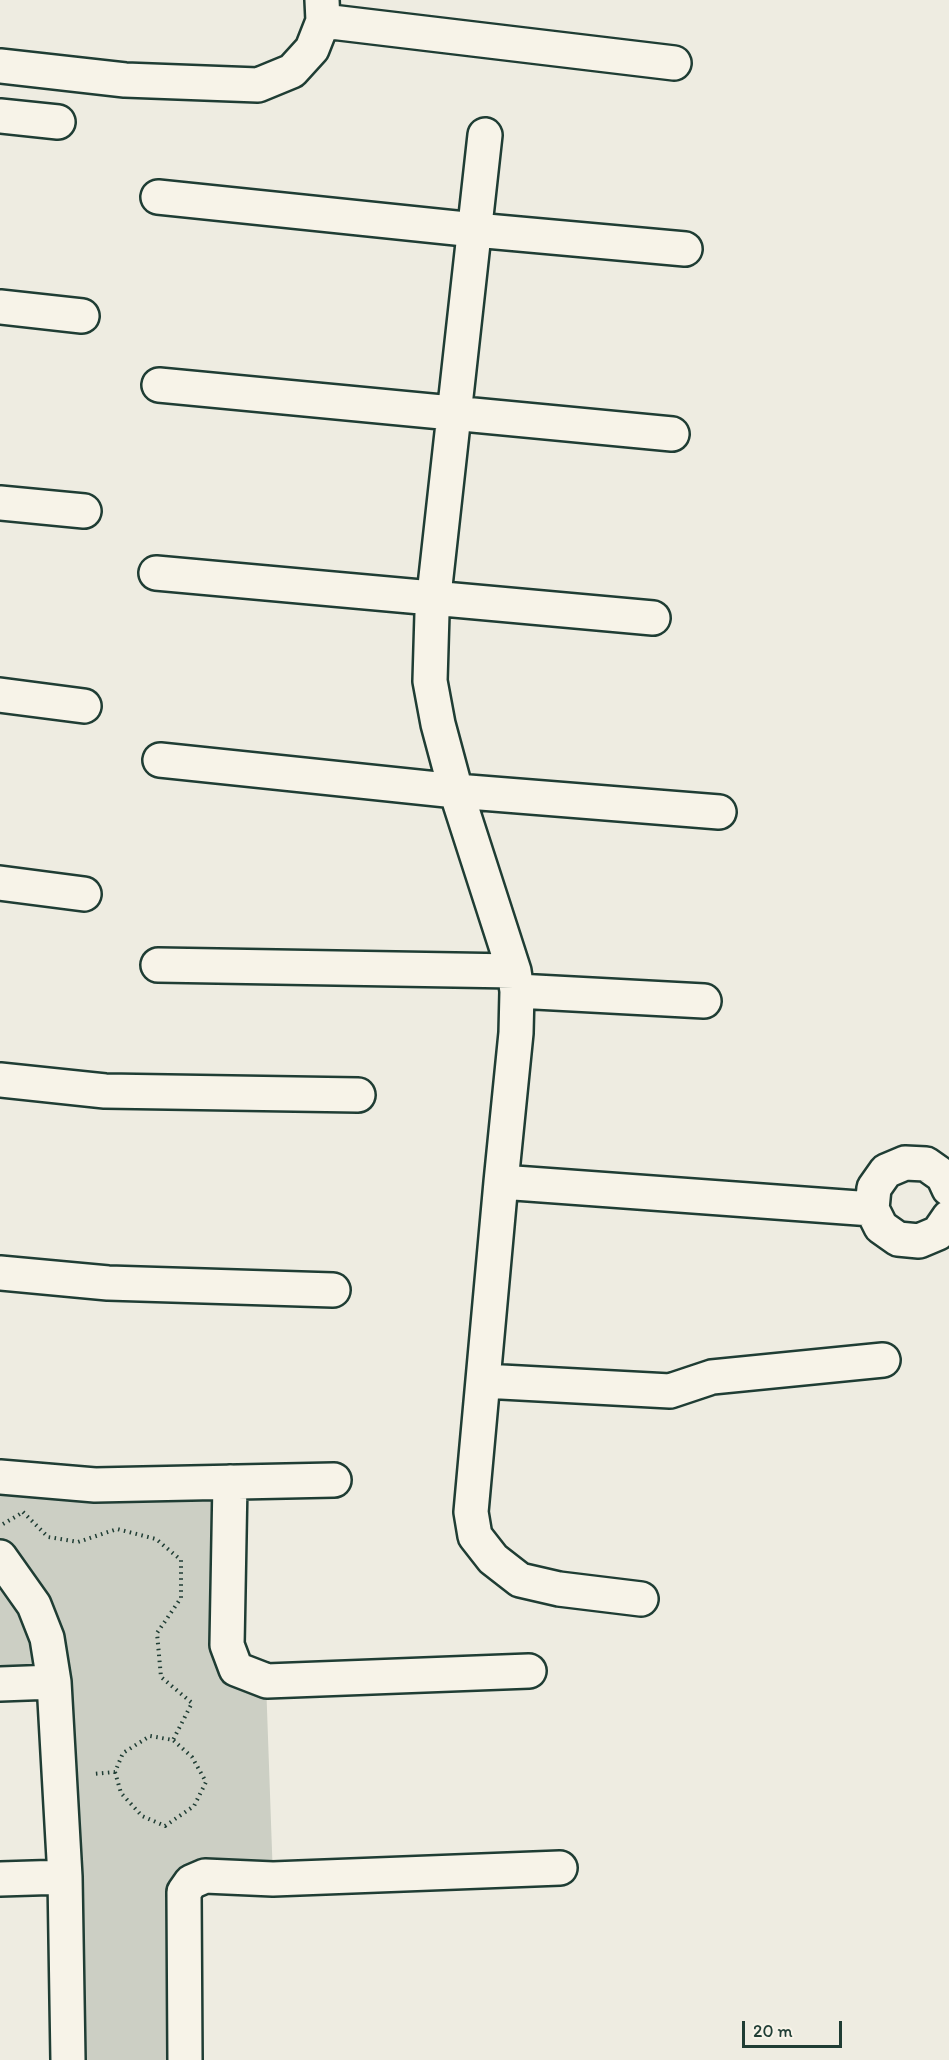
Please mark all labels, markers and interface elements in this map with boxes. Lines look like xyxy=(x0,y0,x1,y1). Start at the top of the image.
scale bar xyxy=(745,2009,846,2047)
text: 20 m xyxy=(753,2020,793,2042)

